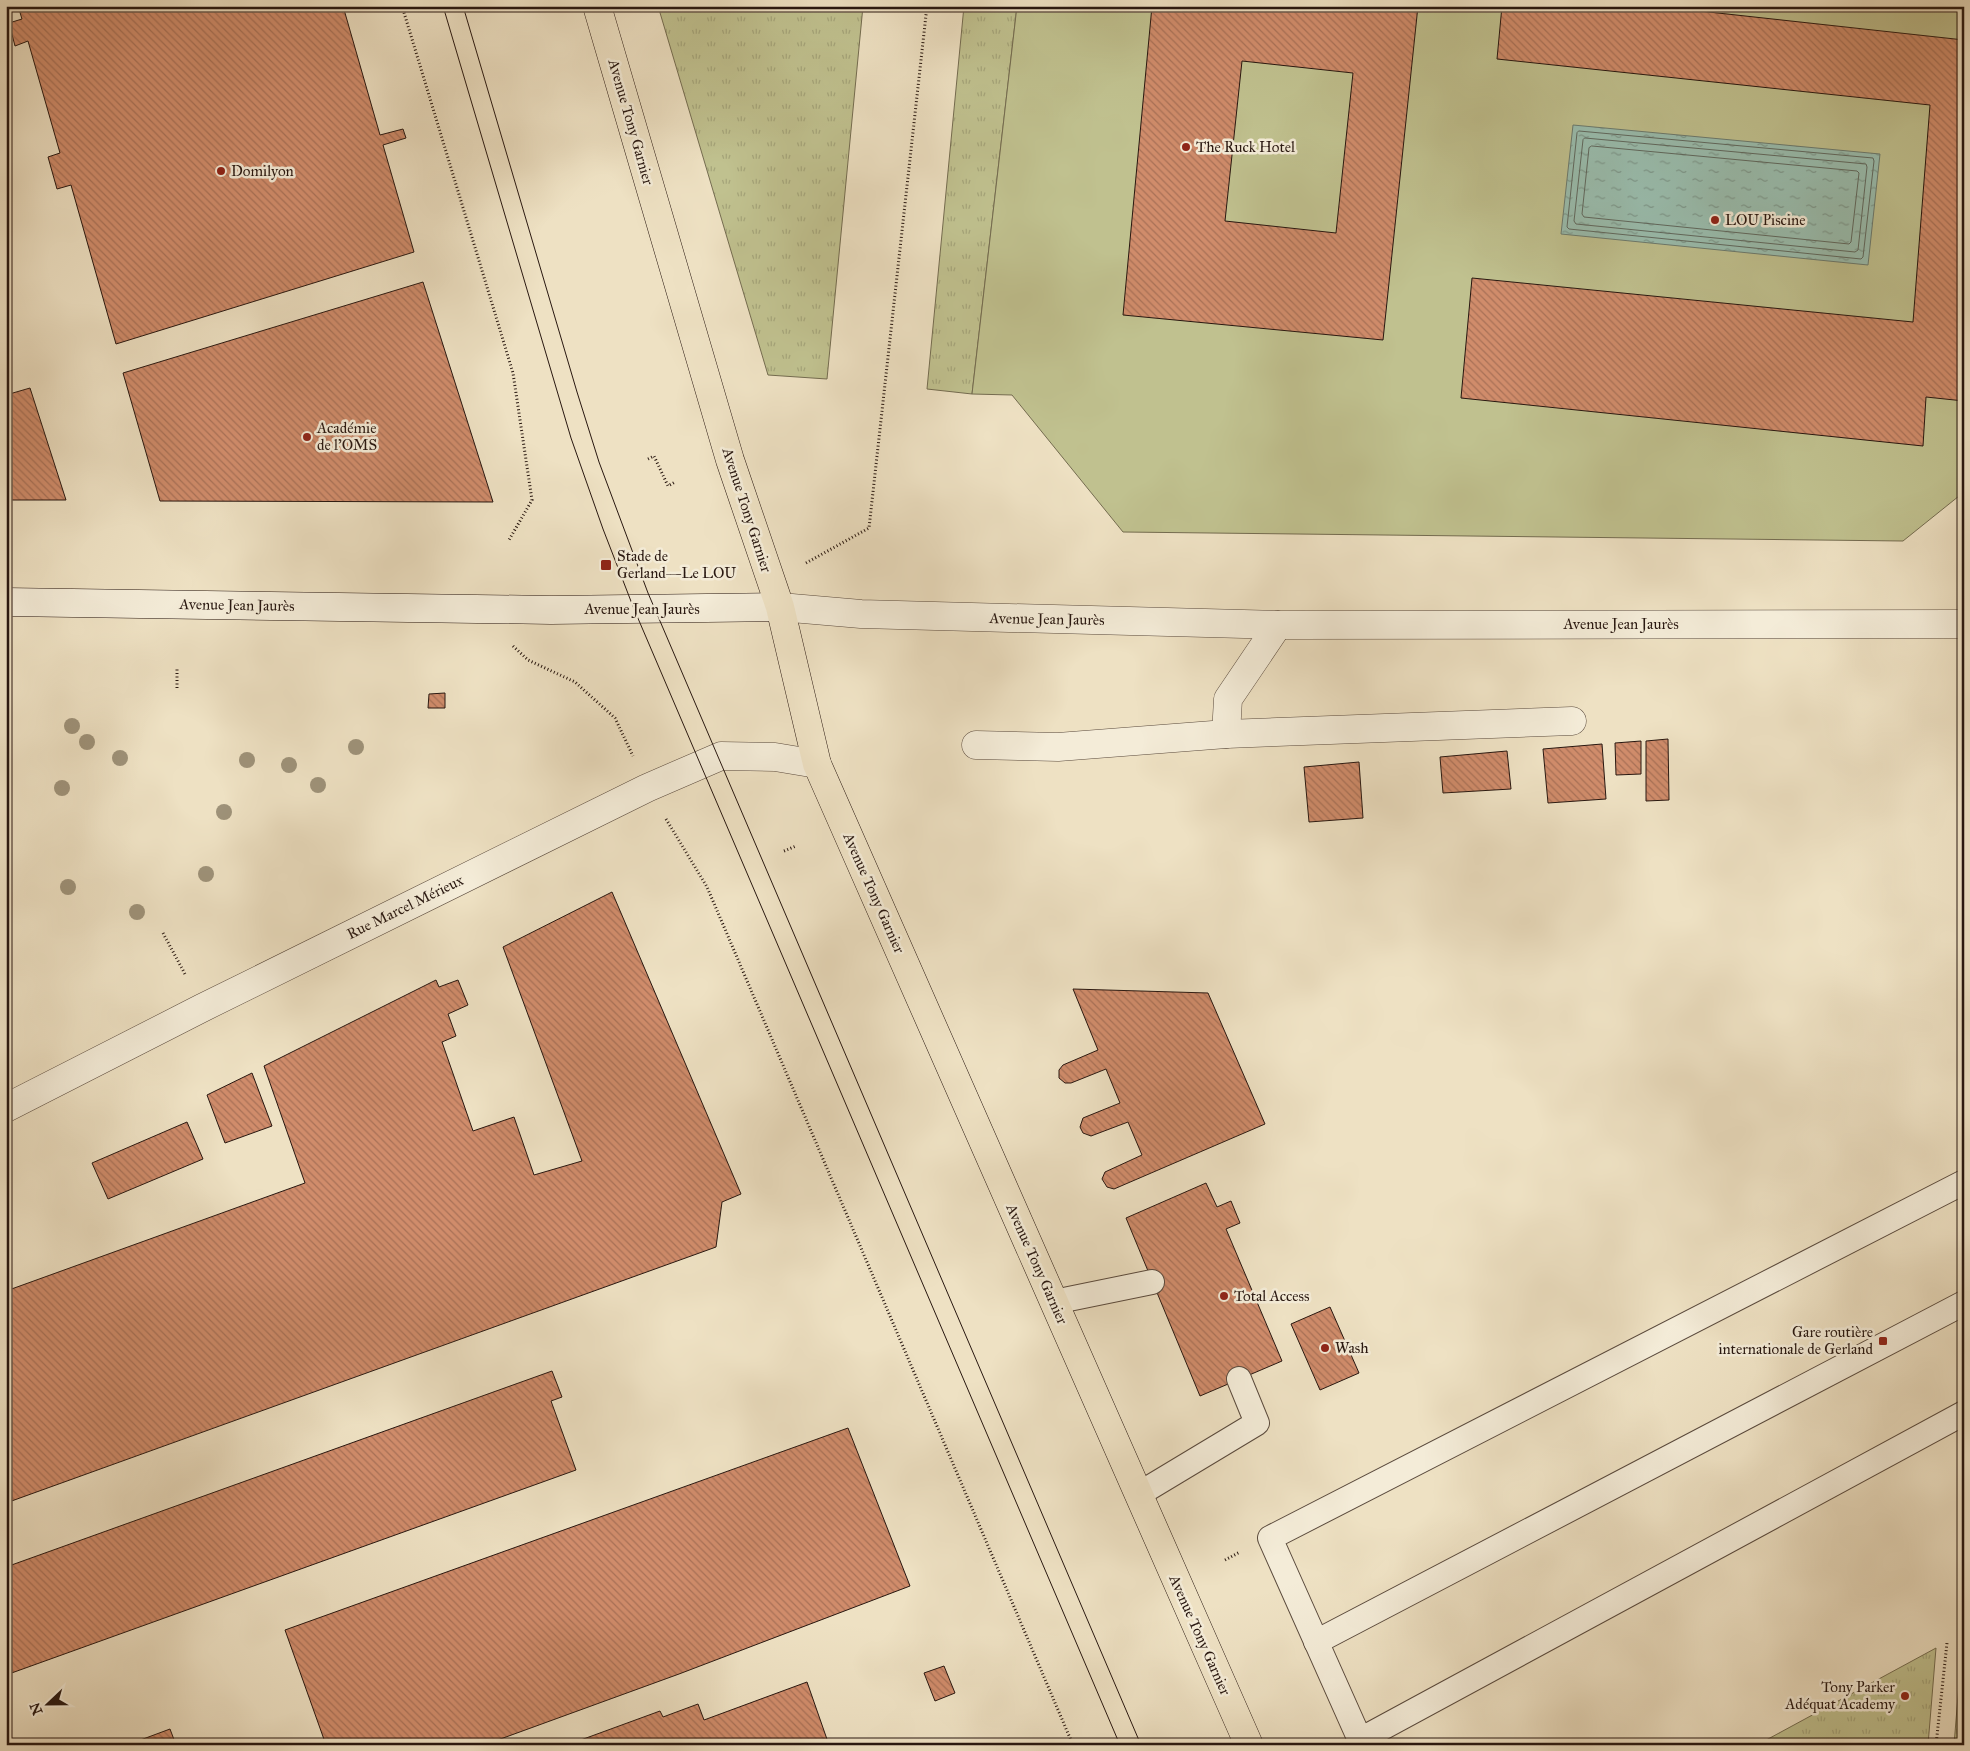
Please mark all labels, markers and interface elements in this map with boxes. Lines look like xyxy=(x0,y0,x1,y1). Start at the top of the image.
street label: Avenue Tony Garnier xyxy=(604,56,658,187)
place label: The Ruck Hotel xyxy=(1196,138,1296,156)
marker: The Ruck Hotel xyxy=(1180,141,1192,153)
place label: Domilyon xyxy=(231,162,294,180)
marker: Domilyon xyxy=(215,165,227,177)
place label: LOU Piscine xyxy=(1725,211,1805,229)
marker: LOU Piscine xyxy=(1709,214,1721,226)
place label: Académie de l'OMS xyxy=(316,419,377,454)
marker: Académie de l'OMS xyxy=(301,431,313,443)
street label: Avenue Tony Garnier xyxy=(718,444,776,575)
place label: Stade de Gerland—Le LOU xyxy=(617,547,736,582)
marker: Stade de Gerland—Le LOU xyxy=(599,558,613,572)
street label: Avenue Jean Jaurès xyxy=(178,595,295,616)
street label: Avenue Jean Jaurès xyxy=(583,600,700,619)
street label: Avenue Jean Jaurès xyxy=(988,609,1105,630)
street label: Avenue Jean Jaurès xyxy=(1562,615,1679,634)
street label: Avenue Tony Garnier xyxy=(839,829,909,956)
street label: Rue Marcel Mérieux xyxy=(344,871,466,943)
street label: Avenue Tony Garnier xyxy=(1002,1200,1072,1327)
place label: Total Access xyxy=(1234,1287,1310,1305)
marker: Total Access xyxy=(1218,1290,1230,1302)
place label: Gare routière internationale de Gerland xyxy=(1718,1323,1873,1358)
marker: Gare routière internationale de Gerland xyxy=(1877,1335,1889,1347)
place label: Wash xyxy=(1335,1339,1369,1357)
marker: Wash xyxy=(1319,1342,1331,1354)
street label: Avenue Tony Garnier xyxy=(1165,1571,1235,1698)
north arrow xyxy=(22,1678,72,1728)
place label: Tony Parker Adéquat Academy xyxy=(1784,1678,1896,1714)
marker: Tony Parker Adéquat Academy xyxy=(1899,1690,1911,1702)
text: N xyxy=(26,1700,47,1717)

